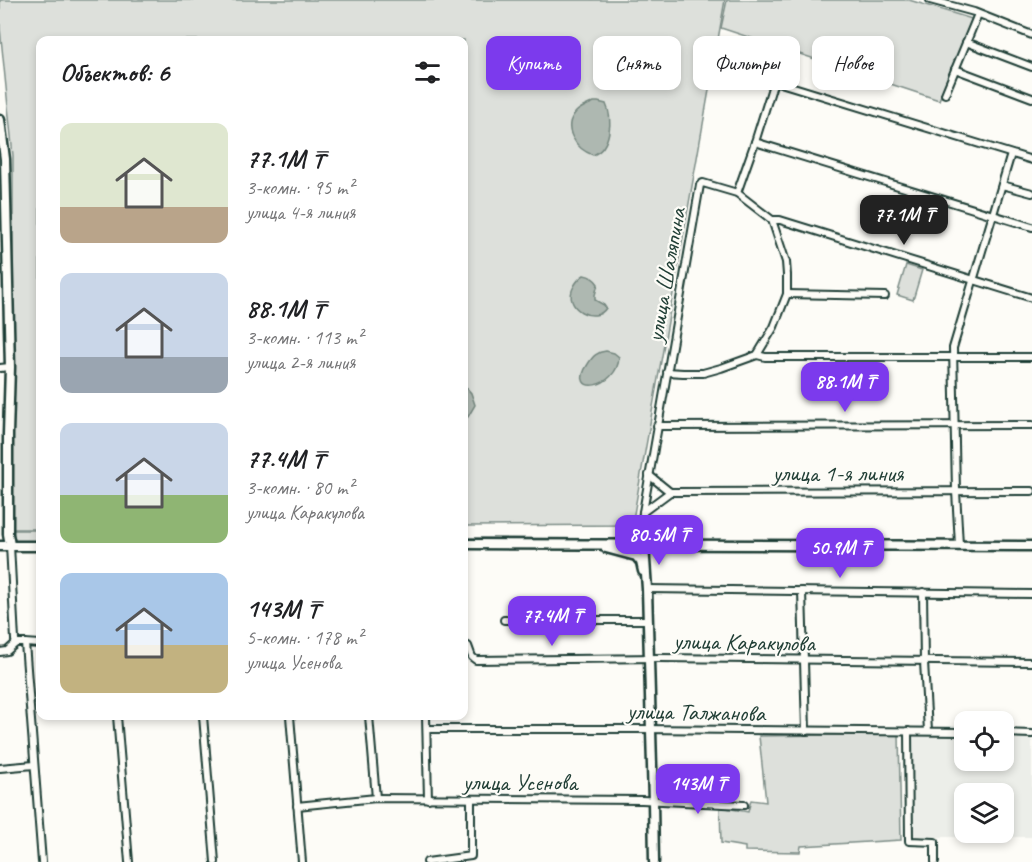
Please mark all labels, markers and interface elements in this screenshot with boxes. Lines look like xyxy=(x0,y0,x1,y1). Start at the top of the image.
chip: Купить xyxy=(486,36,581,90)
chip: Снять xyxy=(593,36,681,90)
chip: Фильтры xyxy=(693,36,800,90)
chip: Новое xyxy=(812,36,894,90)
text: Объектов: 6 xyxy=(60,56,169,89)
icon: filters xyxy=(411,56,444,89)
text: 77.1M ₸ xyxy=(246,142,324,175)
icon: home xyxy=(108,147,180,219)
text: 3-комн. · 95 m² xyxy=(246,175,354,200)
pin: 77.1M ₸ xyxy=(849,195,959,246)
text: улица 4-я линия xyxy=(246,200,355,225)
text: 77.1M ₸ xyxy=(874,202,934,227)
street label: улица Шаляпина xyxy=(639,204,693,346)
text: 88.1M ₸ xyxy=(246,292,324,325)
icon: home xyxy=(108,297,180,369)
text: 3-комн. · 113 m² xyxy=(246,325,363,350)
text: улица 2-я линия xyxy=(246,350,355,375)
pin: 88.1M ₸ xyxy=(790,362,900,413)
text: 88.1M ₸ xyxy=(815,369,875,394)
text: 77.4M ₸ xyxy=(246,442,324,475)
icon: home xyxy=(108,447,180,519)
street label: улица 1-я линия xyxy=(770,458,905,488)
text: 3-комн. · 80 m² xyxy=(246,475,354,500)
text: улица Каракулова xyxy=(246,500,364,525)
pin: 80.5M ₸ xyxy=(604,515,714,566)
text: 80.5M ₸ xyxy=(629,522,689,547)
pin: 50.9M ₸ xyxy=(785,528,895,579)
text: 50.9M ₸ xyxy=(810,535,870,560)
text: 143M ₸ xyxy=(246,592,319,625)
pin: 77.4M ₸ xyxy=(497,596,607,647)
icon: home xyxy=(108,597,180,669)
text: 77.4M ₸ xyxy=(522,603,582,628)
text: 5-комн. · 178 m² xyxy=(246,625,363,650)
street label: улица Каракулова xyxy=(671,626,816,658)
text: улица Усенова xyxy=(246,650,341,675)
street label: улица Талжанова xyxy=(625,696,767,728)
map controls xyxy=(954,711,1014,843)
button: locate xyxy=(954,711,1014,771)
pin: 143M ₸ xyxy=(649,764,747,815)
street label: улица Усенова xyxy=(461,767,579,797)
text: 143M ₸ xyxy=(670,771,726,796)
button: layers xyxy=(954,783,1014,843)

